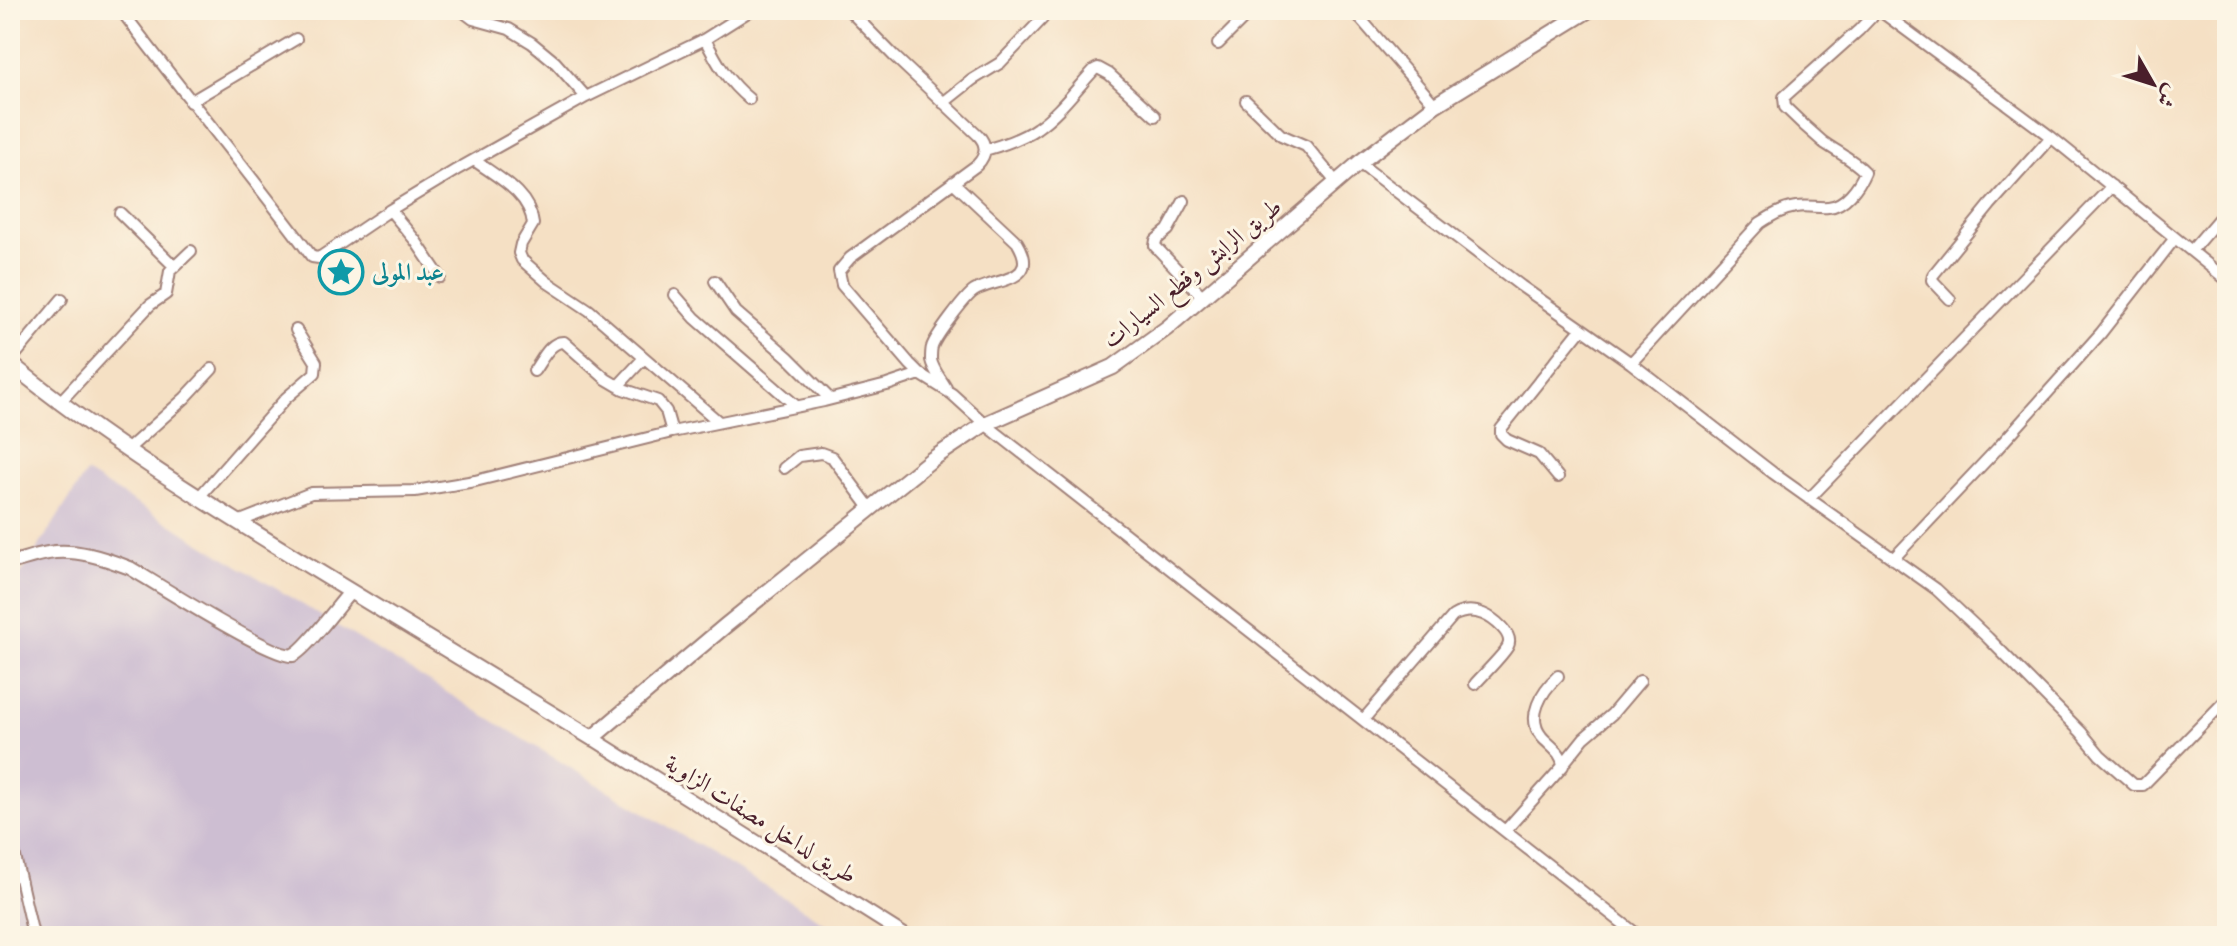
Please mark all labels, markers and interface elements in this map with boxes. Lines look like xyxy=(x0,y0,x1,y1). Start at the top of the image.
north arrow xyxy=(2113,44,2193,124)
text: ش xyxy=(2149,78,2186,114)
street label: طريق الرابش وقطع السيارات xyxy=(1096,191,1292,360)
place icon: عبد المولى xyxy=(317,248,365,296)
place label: عبد المولى xyxy=(371,256,444,288)
street label: طريق لداخل مصفات الزاوية xyxy=(658,747,863,892)

